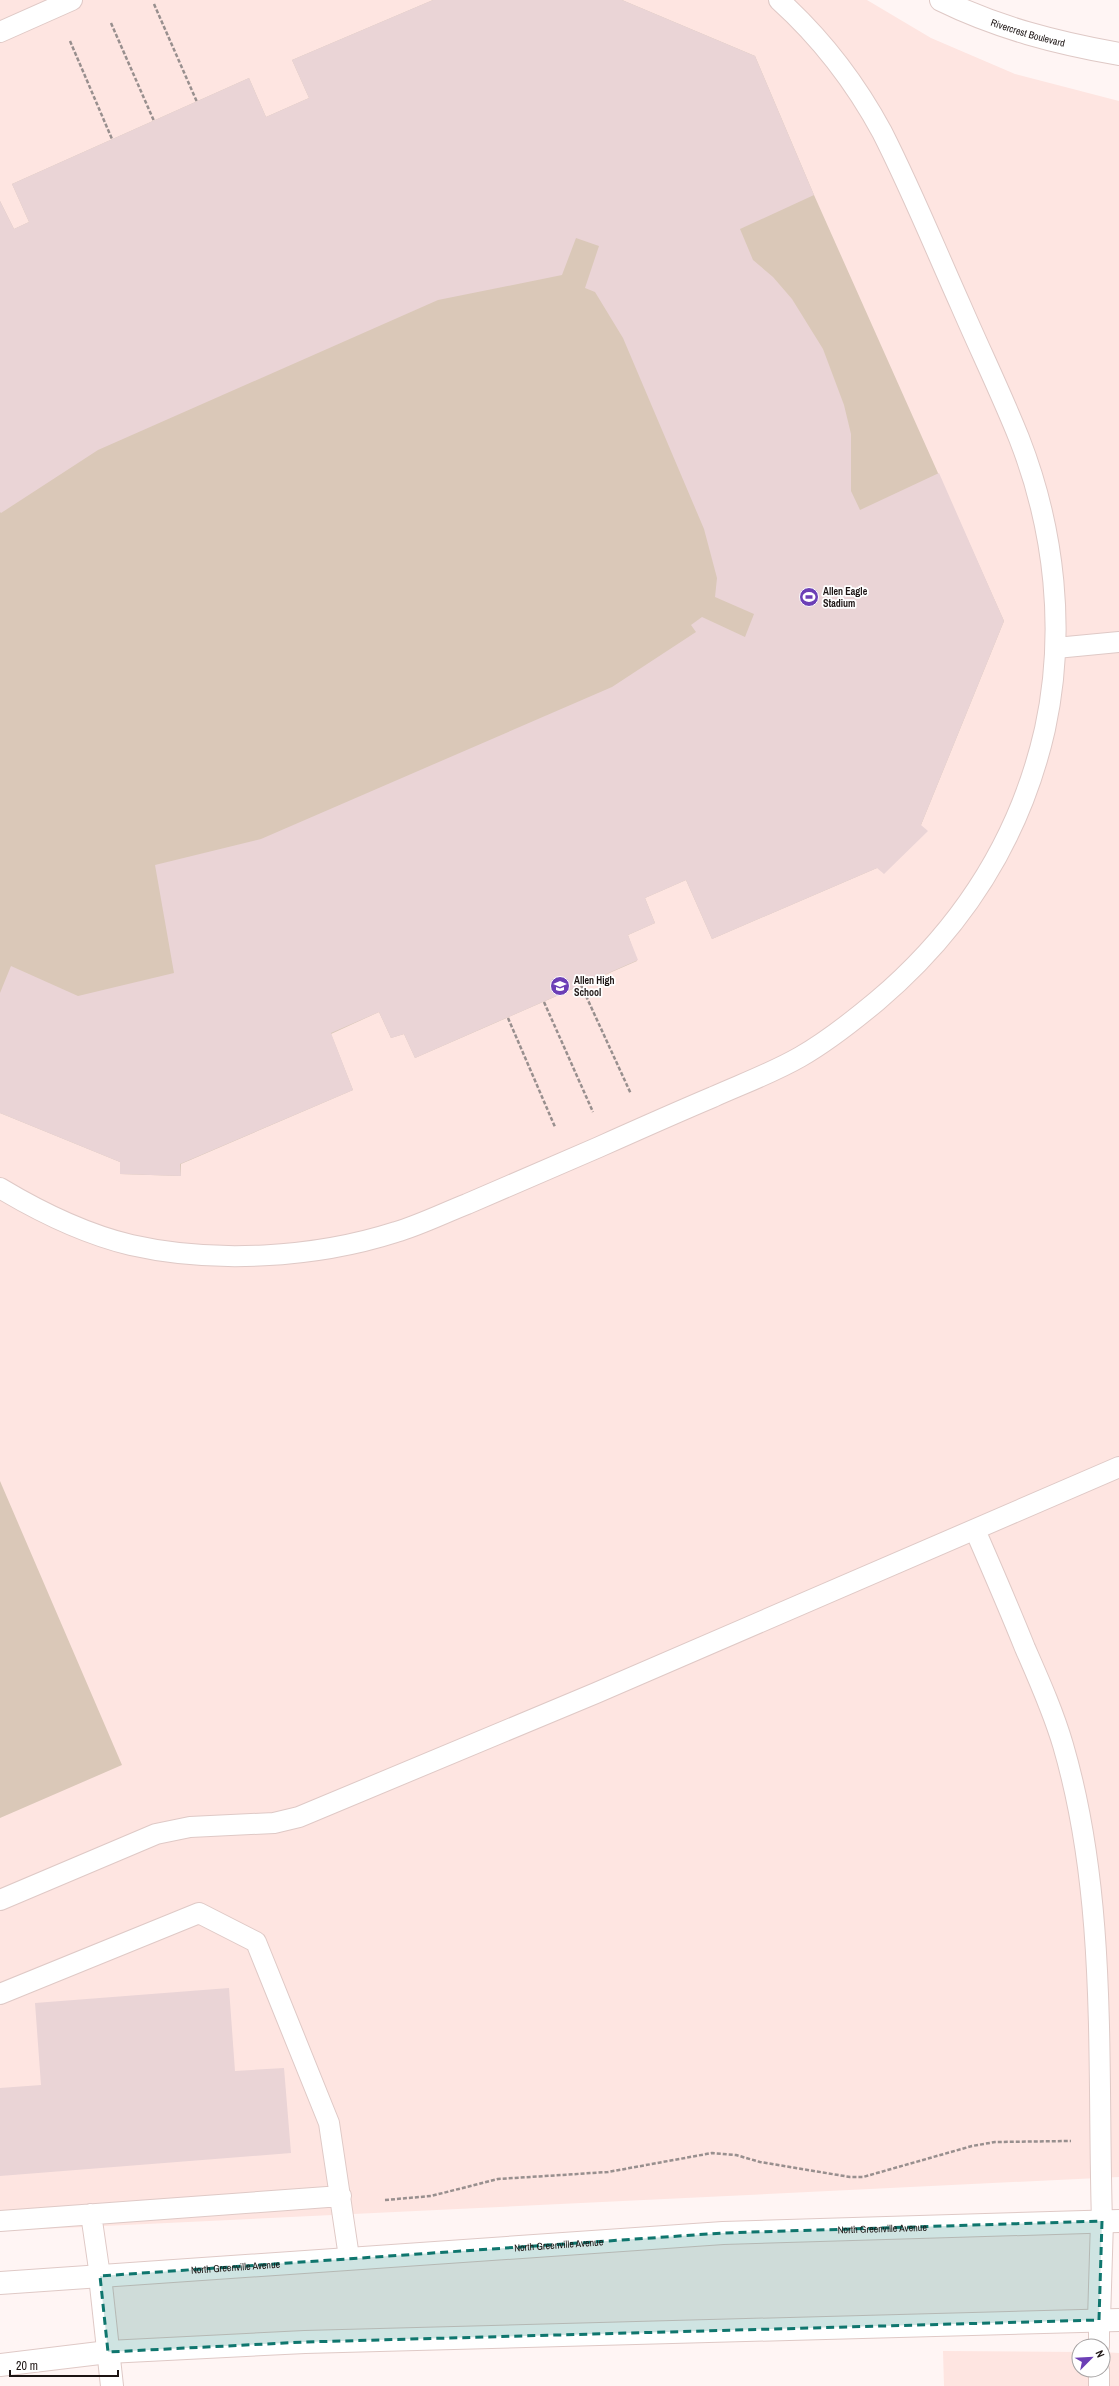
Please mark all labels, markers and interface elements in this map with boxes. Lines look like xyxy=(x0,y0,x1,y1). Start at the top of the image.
street label: Rivercrest Boulevard xyxy=(989,15,1066,49)
place label: Allen Eagle Stadium xyxy=(823,585,868,610)
sports icon: Allen Eagle Stadium xyxy=(798,586,820,608)
place label: Allen High School xyxy=(574,974,615,999)
school or university icon: Allen High School xyxy=(549,975,571,997)
street label: North Greenville Avenue xyxy=(837,2220,927,2236)
street label: North Greenville Avenue xyxy=(514,2235,604,2254)
street label: North Greenville Avenue xyxy=(190,2257,281,2276)
north arrow xyxy=(1071,2338,1111,2378)
text: N xyxy=(1092,2348,1108,2360)
scale bar xyxy=(10,2352,118,2378)
text: 20 m xyxy=(16,2358,38,2374)

